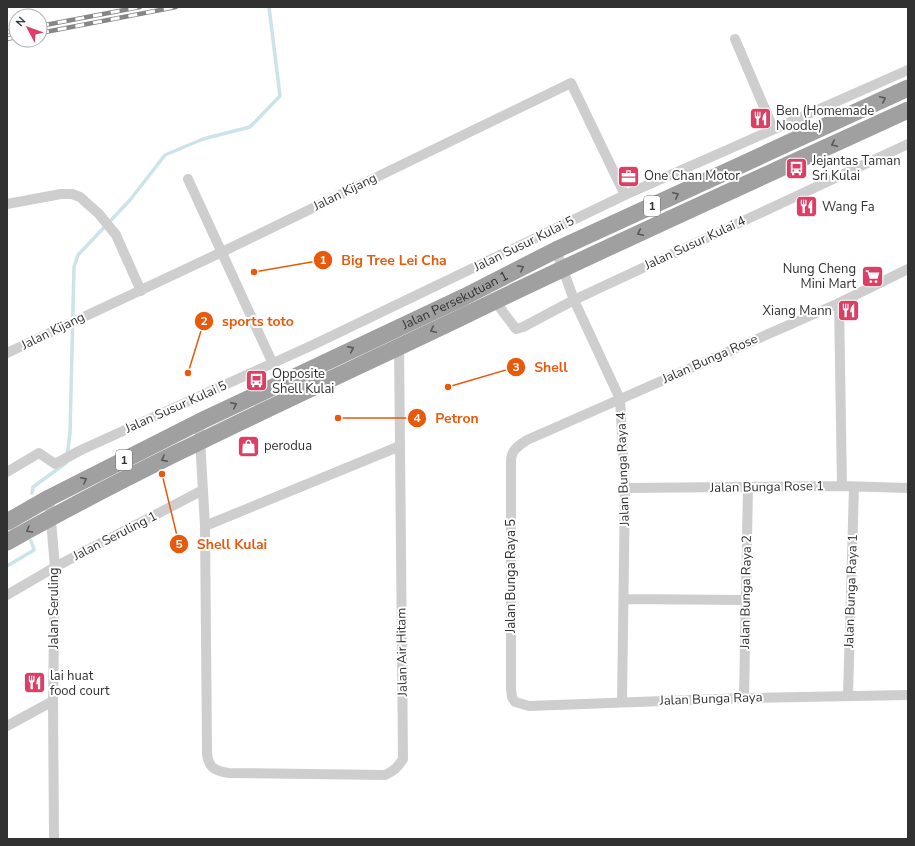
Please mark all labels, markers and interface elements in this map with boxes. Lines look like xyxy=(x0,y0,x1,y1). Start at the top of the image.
north arrow xyxy=(8,8,48,48)
text: N xyxy=(12,14,29,30)
one-way arrow xyxy=(879,96,887,104)
place label: Ben (Homemade Noodle) xyxy=(776,102,874,135)
restaurant icon: Ben (Homemade Noodle) xyxy=(748,105,774,131)
one-way arrow xyxy=(831,139,839,147)
place label: Jejantas Taman Sri Kulai xyxy=(811,152,901,185)
bus stop icon: Jejantas Taman Sri Kulai xyxy=(783,155,809,181)
office icon: One Chan Motor xyxy=(616,163,642,189)
place label: One Chan Motor xyxy=(644,167,740,185)
street label: Jalan Kijang xyxy=(309,169,380,216)
one-way arrow xyxy=(672,192,680,200)
restaurant icon: Wang Fa xyxy=(793,194,819,220)
road number: 1 xyxy=(644,196,660,216)
place label: Wang Fa xyxy=(822,198,875,216)
street label: Jalan Susur Kulai 5 xyxy=(470,212,577,277)
street label: Jalan Susur Kulai 4 xyxy=(641,212,749,275)
one-way arrow xyxy=(636,228,644,236)
callout: Big Tree Lei Cha xyxy=(313,247,455,273)
text: Big Tree Lei Cha xyxy=(341,251,447,270)
text: 1 xyxy=(319,252,327,268)
place label: Nung Cheng Mini Mart xyxy=(783,260,856,293)
supermarket icon: Nung Cheng Mini Mart xyxy=(859,263,885,289)
one-way arrow xyxy=(517,265,524,273)
street label: Jalan Persekutuan 1 xyxy=(398,267,511,334)
restaurant icon: Xiang Mann xyxy=(835,298,861,324)
place label: Xiang Mann xyxy=(763,302,832,320)
street label: Jalan Kijang xyxy=(17,308,88,355)
callout: sports toto xyxy=(194,308,302,334)
text: sports toto xyxy=(222,312,294,331)
text: 2 xyxy=(200,313,208,329)
one-way arrow xyxy=(430,325,438,333)
street label: Jalan Bunga Rose xyxy=(658,330,761,389)
one-way arrow xyxy=(347,346,354,354)
callout: Shell xyxy=(506,354,576,380)
text: Shell xyxy=(534,358,568,377)
text: 3 xyxy=(512,359,520,375)
place label: Opposite Shell Kulai xyxy=(272,365,334,398)
bus stop icon: Opposite Shell Kulai xyxy=(243,368,269,394)
street label: Jalan Susur Kulai 5 xyxy=(121,376,230,438)
one-way arrow xyxy=(230,402,237,410)
callout: Petron xyxy=(407,405,486,431)
text: Petron xyxy=(435,409,479,428)
text: 4 xyxy=(413,410,421,426)
street label: Jalan Bunga Raya 4 xyxy=(612,412,634,527)
shop icon: perodua xyxy=(235,433,261,459)
place label: perodua xyxy=(264,437,312,455)
road number: 1 xyxy=(116,450,132,470)
one-way arrow xyxy=(161,454,168,462)
one-way arrow xyxy=(79,477,87,485)
street label: Jalan Bunga Rose 1 xyxy=(709,477,824,497)
street label: Jalan Seruling 1 xyxy=(69,507,160,565)
street label: Jalan Bunga Raya 5 xyxy=(502,519,520,634)
one-way arrow xyxy=(25,525,33,533)
callout: Shell Kulai xyxy=(169,531,275,557)
street label: Jalan Bunga Raya 1 xyxy=(840,534,862,649)
text: Shell Kulai xyxy=(197,535,267,554)
street label: Jalan Bunga Raya 2 xyxy=(736,535,756,650)
text: 5 xyxy=(175,536,183,552)
street label: Jalan Seruling xyxy=(45,567,63,650)
street label: Jalan Air Hitam xyxy=(392,608,412,697)
place label: lai huat food court xyxy=(50,667,110,700)
restaurant icon: lai huat food court xyxy=(21,670,47,696)
street label: Jalan Bunga Raya xyxy=(658,688,763,710)

